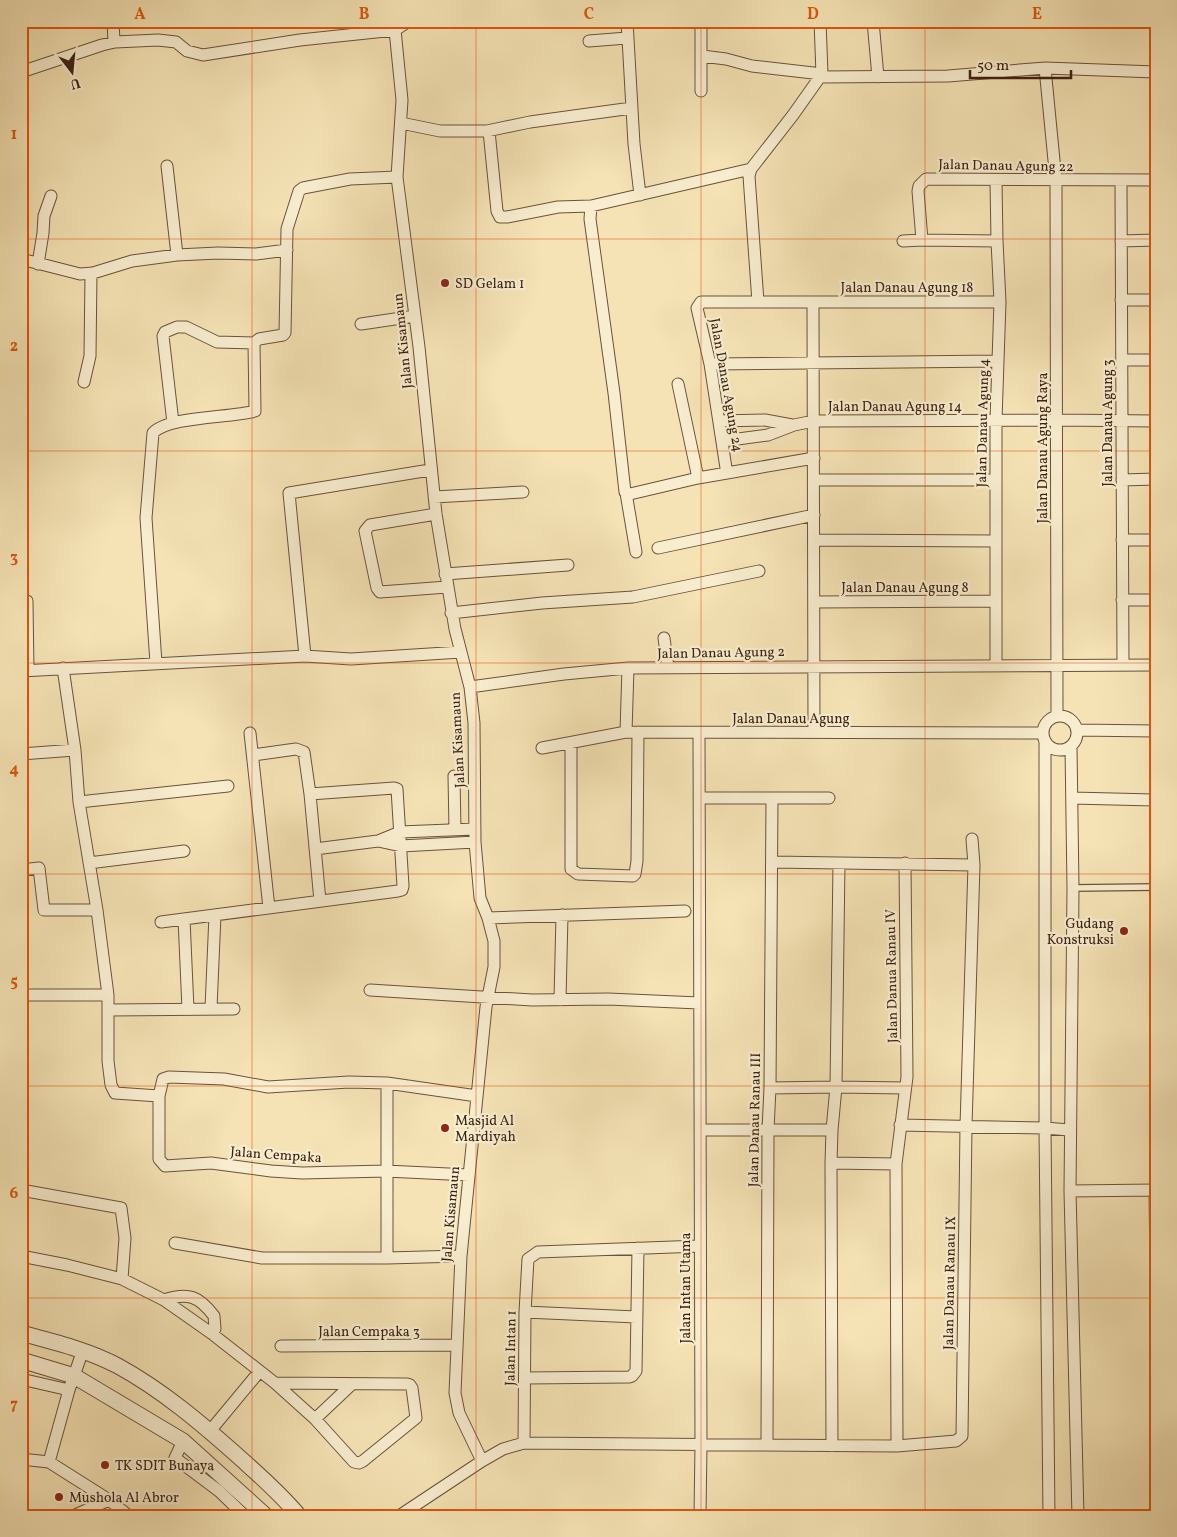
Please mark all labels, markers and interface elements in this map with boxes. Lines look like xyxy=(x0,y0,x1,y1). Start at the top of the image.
text: A xyxy=(134,4,146,26)
text: B xyxy=(359,4,370,26)
text: C xyxy=(584,4,594,26)
text: D xyxy=(807,4,819,26)
text: E xyxy=(1032,4,1042,26)
north arrow xyxy=(48,48,98,98)
scale bar xyxy=(970,48,1071,80)
text: 50 m xyxy=(977,56,1009,77)
text: U xyxy=(68,73,82,94)
text: 1 xyxy=(11,124,17,146)
street label: Jalan Danau Agung 22 xyxy=(938,156,1074,177)
place label: SD Gelam 1 xyxy=(455,275,524,294)
marker: SD Gelam 1 xyxy=(439,277,451,289)
street label: Jalan Danau Agung 18 xyxy=(841,279,973,298)
street label: Jalan Kisamaun xyxy=(389,292,418,390)
street label: Jalan Danau Agung 24 xyxy=(704,317,747,454)
text: 2 xyxy=(10,336,18,358)
street label: Jalan Danau Agung 4 xyxy=(973,359,994,488)
street label: Jalan Danau Agung 3 xyxy=(1099,359,1118,487)
street label: Jalan Danau Agung Raya xyxy=(1034,372,1053,524)
street label: Jalan Danau Agung 14 xyxy=(828,398,962,417)
text: 3 xyxy=(10,547,18,569)
street label: Jalan Danau Agung 8 xyxy=(841,579,969,598)
street label: Jalan Danau Agung 2 xyxy=(657,643,785,664)
street label: Jalan Kisamaun xyxy=(446,691,471,788)
street label: Jalan Danau Agung xyxy=(732,710,850,729)
text: 4 xyxy=(9,759,19,781)
street label: Jalan Danua Ranau IV xyxy=(882,908,903,1043)
place label: Gudang Konstruksi xyxy=(1047,915,1114,950)
marker: Gudang Konstruksi xyxy=(1118,925,1130,937)
text: 5 xyxy=(10,971,18,993)
street label: Jalan Danau Ranau III xyxy=(745,1053,766,1187)
place label: Masjid Al Mardiyah xyxy=(455,1112,516,1147)
marker: Masjid Al Mardiyah xyxy=(439,1122,451,1134)
street label: Jalan Cempaka xyxy=(230,1143,322,1168)
street label: Jalan Kisamaun xyxy=(438,1165,465,1263)
text: 6 xyxy=(10,1183,19,1205)
street label: Jalan Danau Ranau IX xyxy=(940,1216,961,1350)
street label: Jalan Intan Utama xyxy=(677,1232,696,1343)
street label: Jalan Intan 1 xyxy=(501,1310,522,1386)
street label: Jalan Cempaka 3 xyxy=(318,1323,420,1342)
text: 7 xyxy=(10,1394,18,1416)
place label: TK SDIT Bunaya xyxy=(115,1457,214,1476)
marker: TK SDIT Bunaya xyxy=(99,1459,111,1471)
place label: Mushola Al Abror xyxy=(69,1489,179,1508)
marker: Mushola Al Abror xyxy=(53,1491,65,1503)

